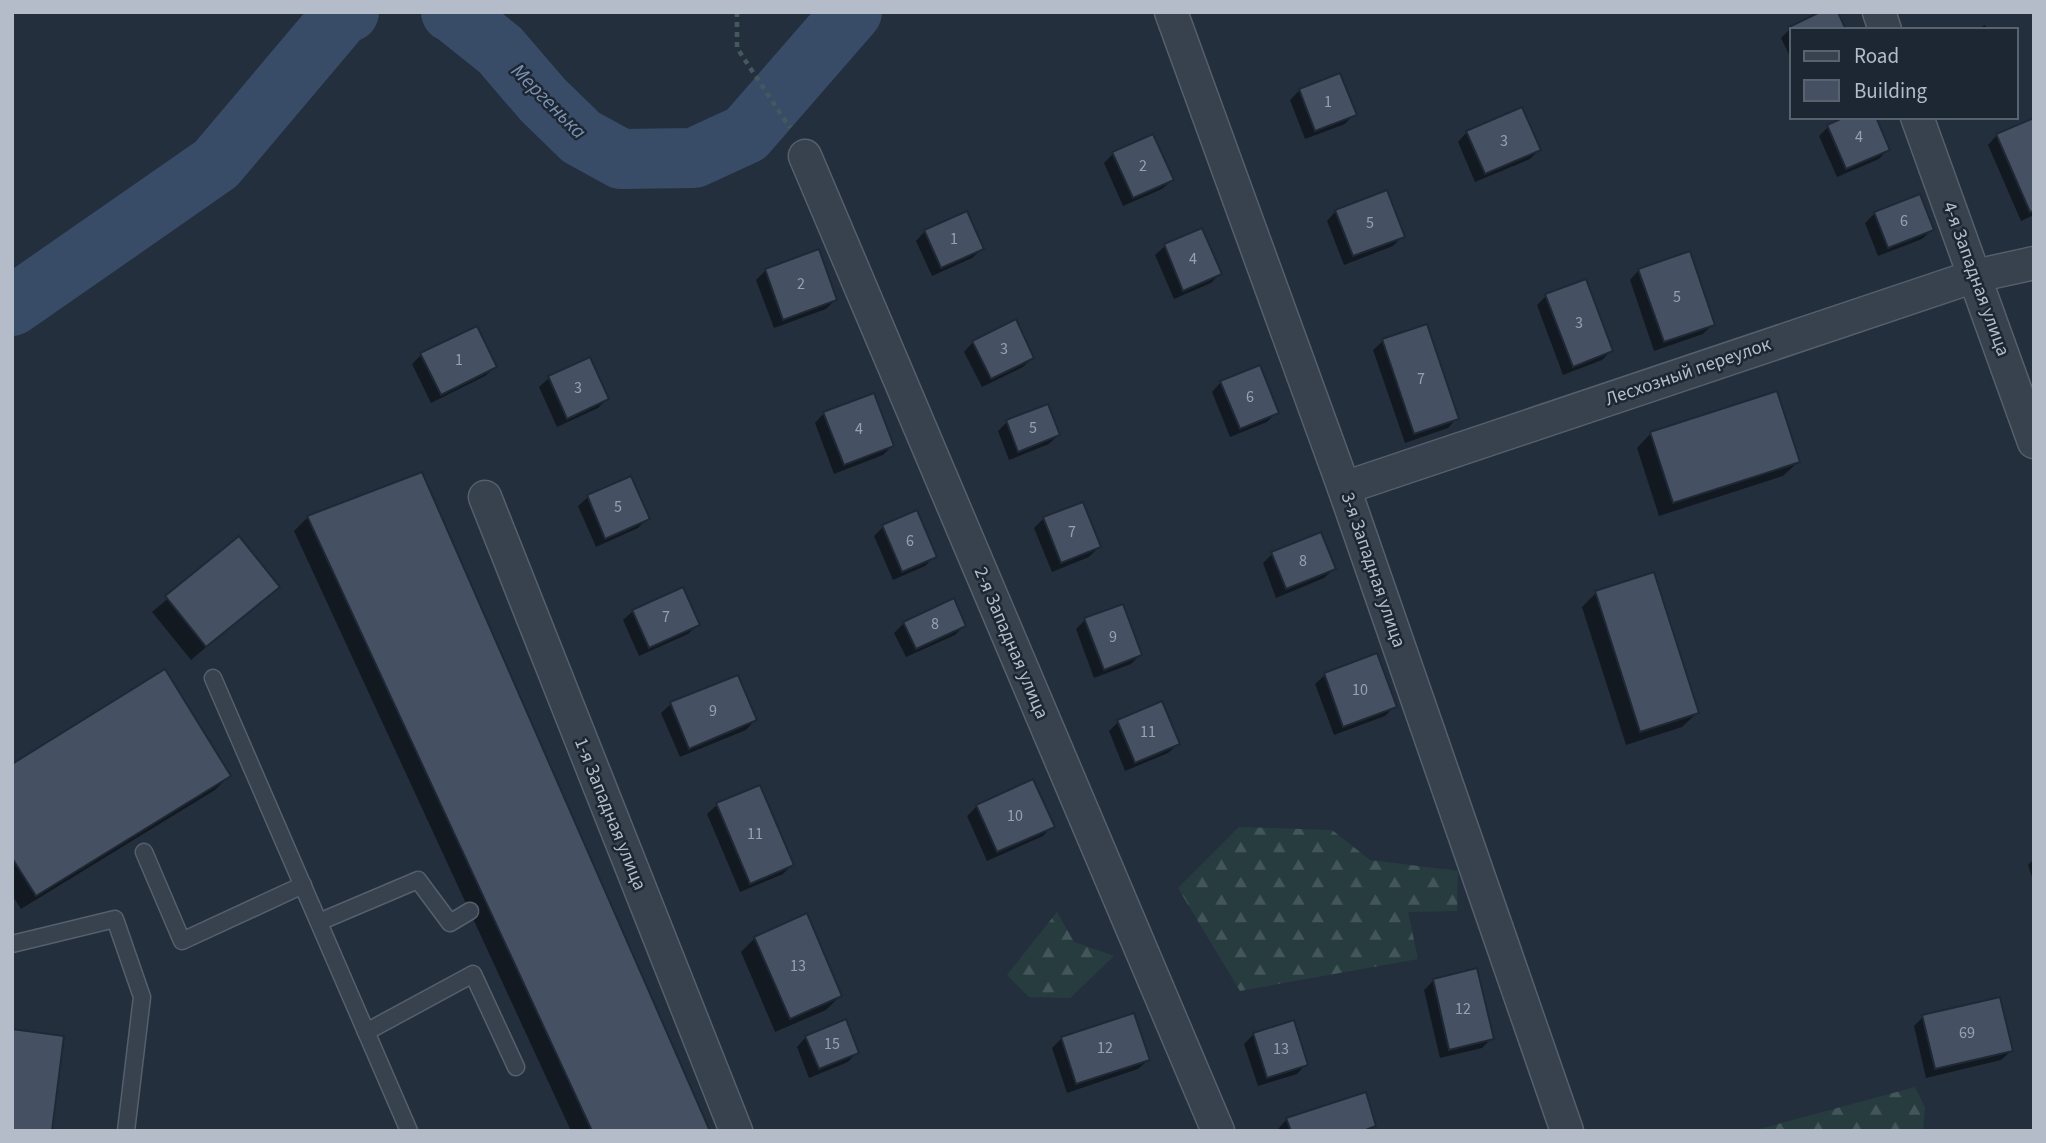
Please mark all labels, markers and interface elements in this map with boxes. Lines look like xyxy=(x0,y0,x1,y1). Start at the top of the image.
legend xyxy=(1790,28,2018,119)
text: Road xyxy=(1854,41,1899,71)
water label: Мергенька xyxy=(504,56,594,146)
text: Building xyxy=(1854,76,1928,106)
house number: 1 xyxy=(1324,91,1332,113)
house number: 4 xyxy=(1855,126,1863,148)
house number: 3 xyxy=(1500,130,1508,152)
house number: 2 xyxy=(1139,155,1147,177)
street label: 4-я Западная улица xyxy=(1936,198,2016,360)
house number: 6 xyxy=(1900,210,1908,232)
house number: 5 xyxy=(1366,212,1374,234)
house number: 1 xyxy=(950,228,958,250)
house number: 4 xyxy=(1189,248,1197,270)
house number: 2 xyxy=(797,273,805,295)
house number: 5 xyxy=(1673,286,1681,308)
house number: 3 xyxy=(1575,312,1583,334)
street label: Лесхозный переулок xyxy=(1602,331,1775,413)
house number: 3 xyxy=(1000,338,1008,360)
house number: 1 xyxy=(455,349,463,371)
house number: 7 xyxy=(1417,368,1425,390)
house number: 3 xyxy=(574,377,582,399)
house number: 6 xyxy=(1246,386,1254,408)
house number: 5 xyxy=(1029,417,1037,439)
house number: 4 xyxy=(855,418,863,440)
street label: 3-я Западная улица xyxy=(1334,489,1412,651)
house number: 5 xyxy=(614,496,622,518)
house number: 7 xyxy=(1068,521,1076,543)
house number: 6 xyxy=(906,530,914,552)
house number: 8 xyxy=(1299,550,1307,572)
street label: 2-я Западная улица xyxy=(967,563,1055,723)
house number: 7 xyxy=(662,606,670,628)
house number: 8 xyxy=(931,613,939,635)
house number: 9 xyxy=(1109,626,1117,648)
house number: 10 xyxy=(1352,679,1368,701)
house number: 9 xyxy=(709,700,717,722)
house number: 11 xyxy=(1140,721,1156,743)
street label: 1-я Западная улица xyxy=(567,734,653,894)
house number: 10 xyxy=(1007,805,1023,827)
house number: 11 xyxy=(747,823,763,845)
house number: 13 xyxy=(790,955,806,977)
house number: 12 xyxy=(1455,998,1471,1020)
house number: 69 xyxy=(1959,1022,1975,1044)
house number: 15 xyxy=(824,1033,840,1055)
house number: 12 xyxy=(1097,1037,1113,1059)
house number: 13 xyxy=(1273,1038,1289,1060)

